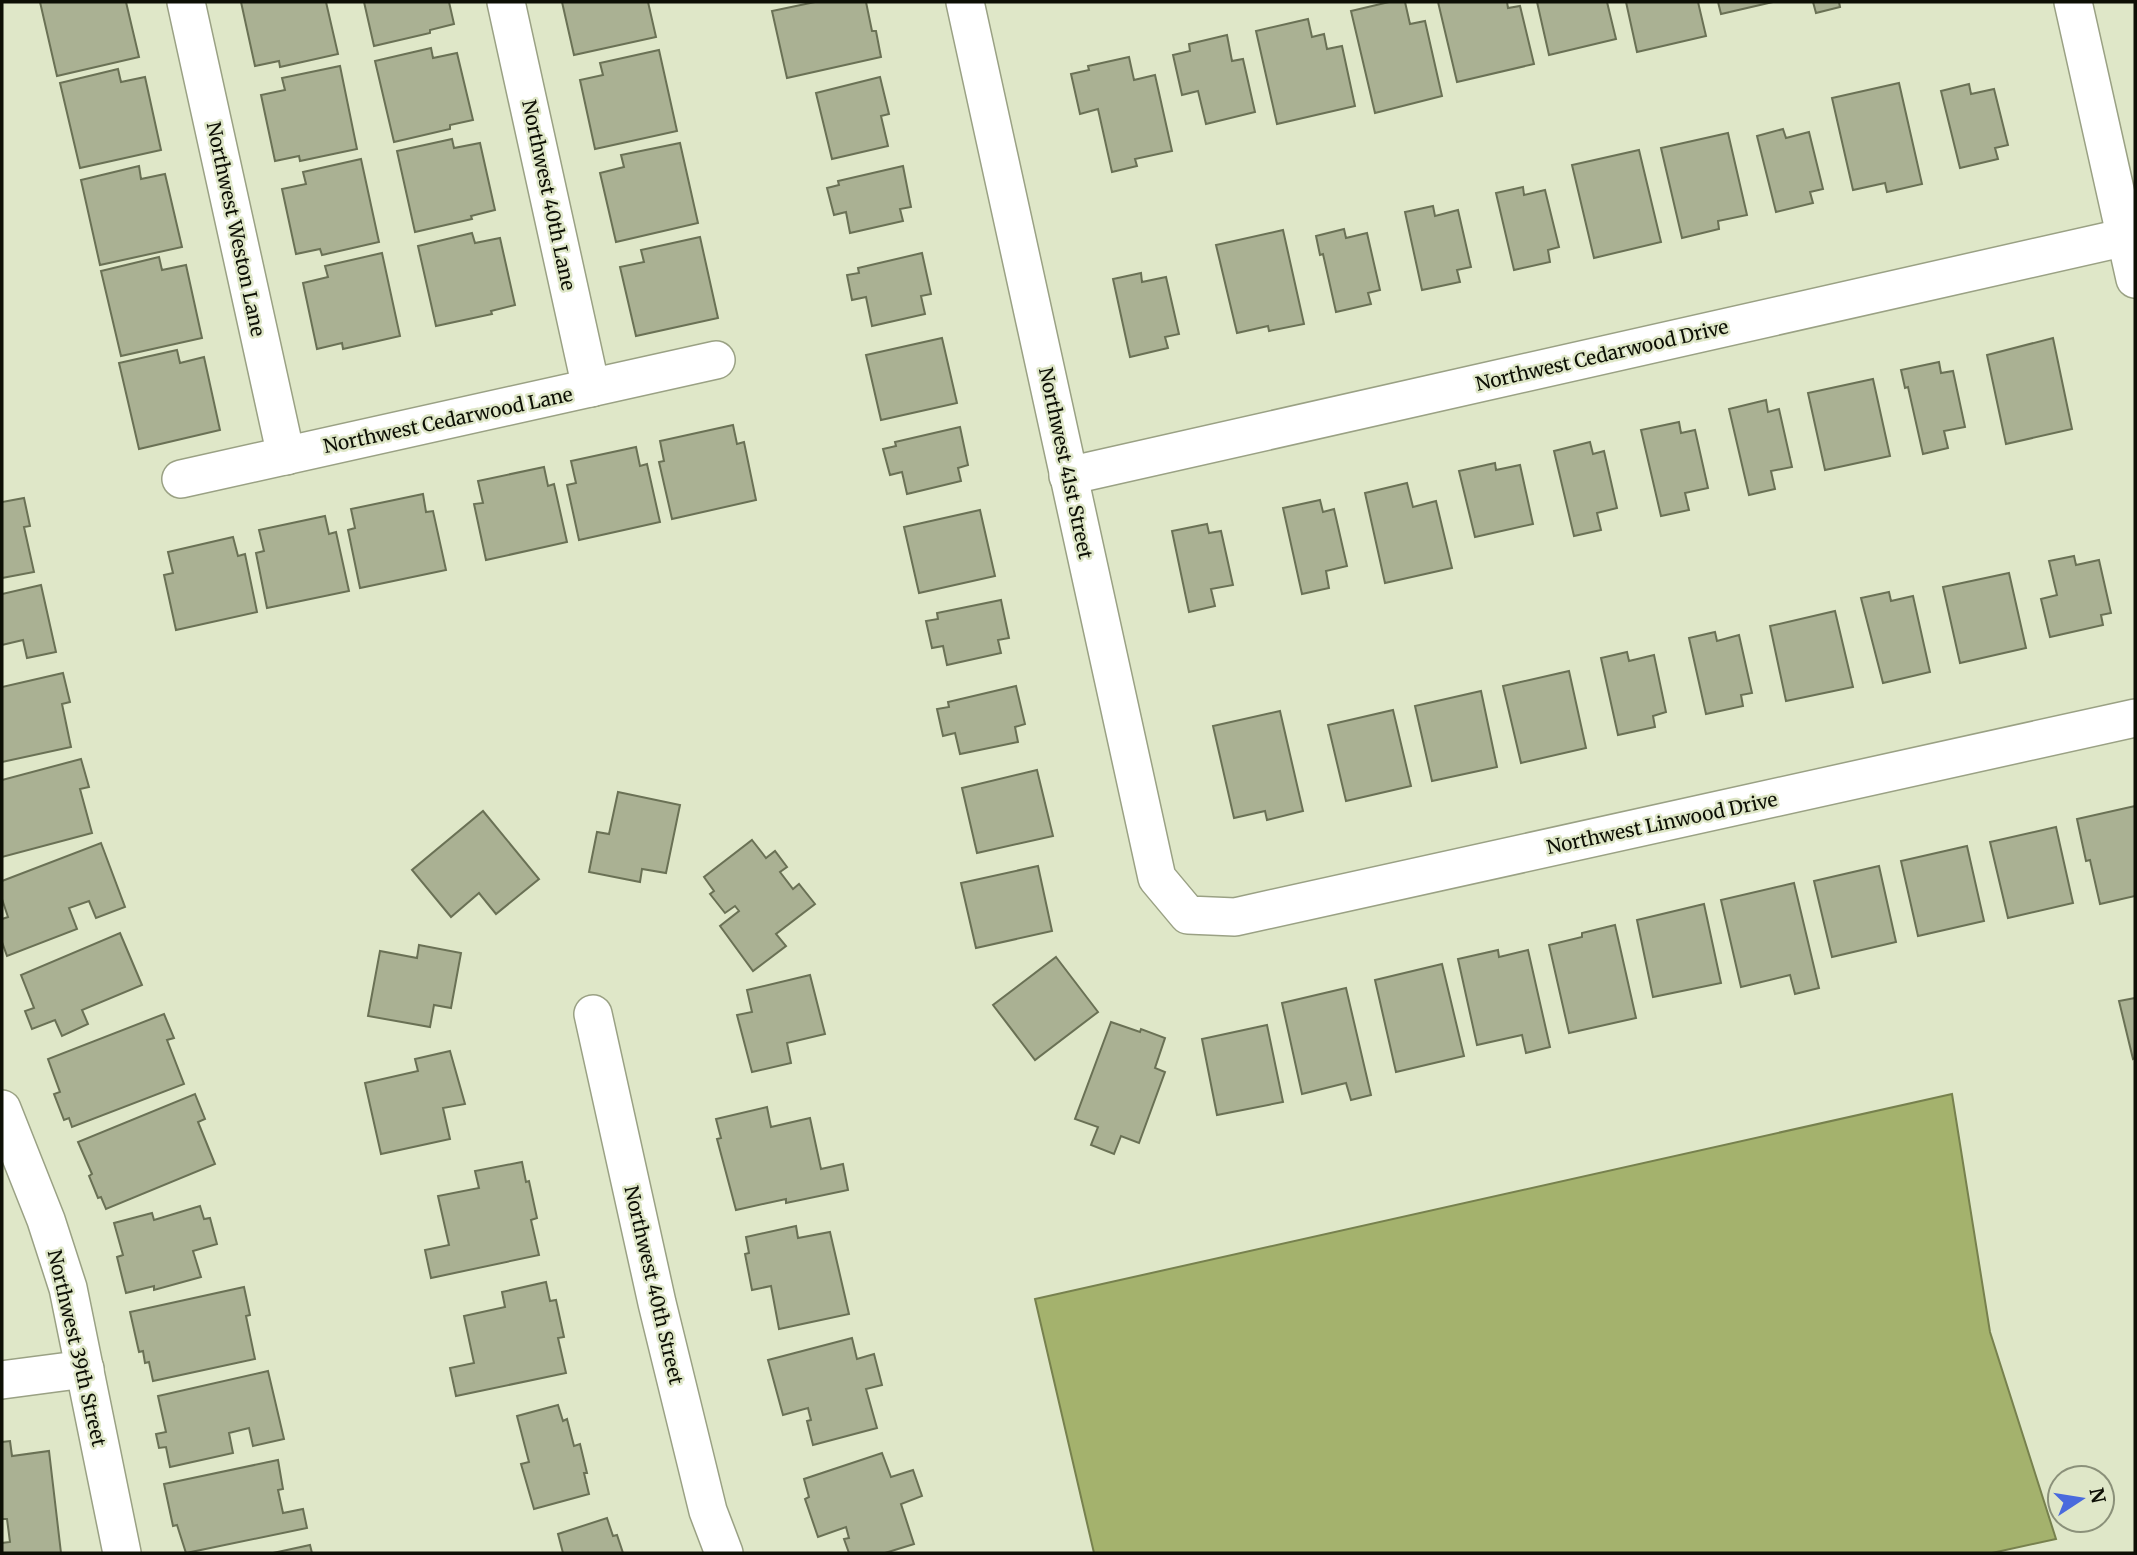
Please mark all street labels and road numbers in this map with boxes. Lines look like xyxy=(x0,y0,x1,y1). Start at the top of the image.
street label: Northwest 40th Lane xyxy=(517,98,581,293)
street label: Northwest Weston Lane xyxy=(202,120,270,339)
street label: Northwest Cedarwood Drive xyxy=(1473,314,1731,396)
street label: Northwest 41st Street xyxy=(1034,365,1098,562)
street label: Northwest Cedarwood Lane xyxy=(321,382,575,458)
street label: Northwest Linwood Drive xyxy=(1544,787,1780,859)
street label: Northwest 40th Street xyxy=(619,1183,689,1387)
street label: Northwest 39th Street xyxy=(43,1247,111,1449)

